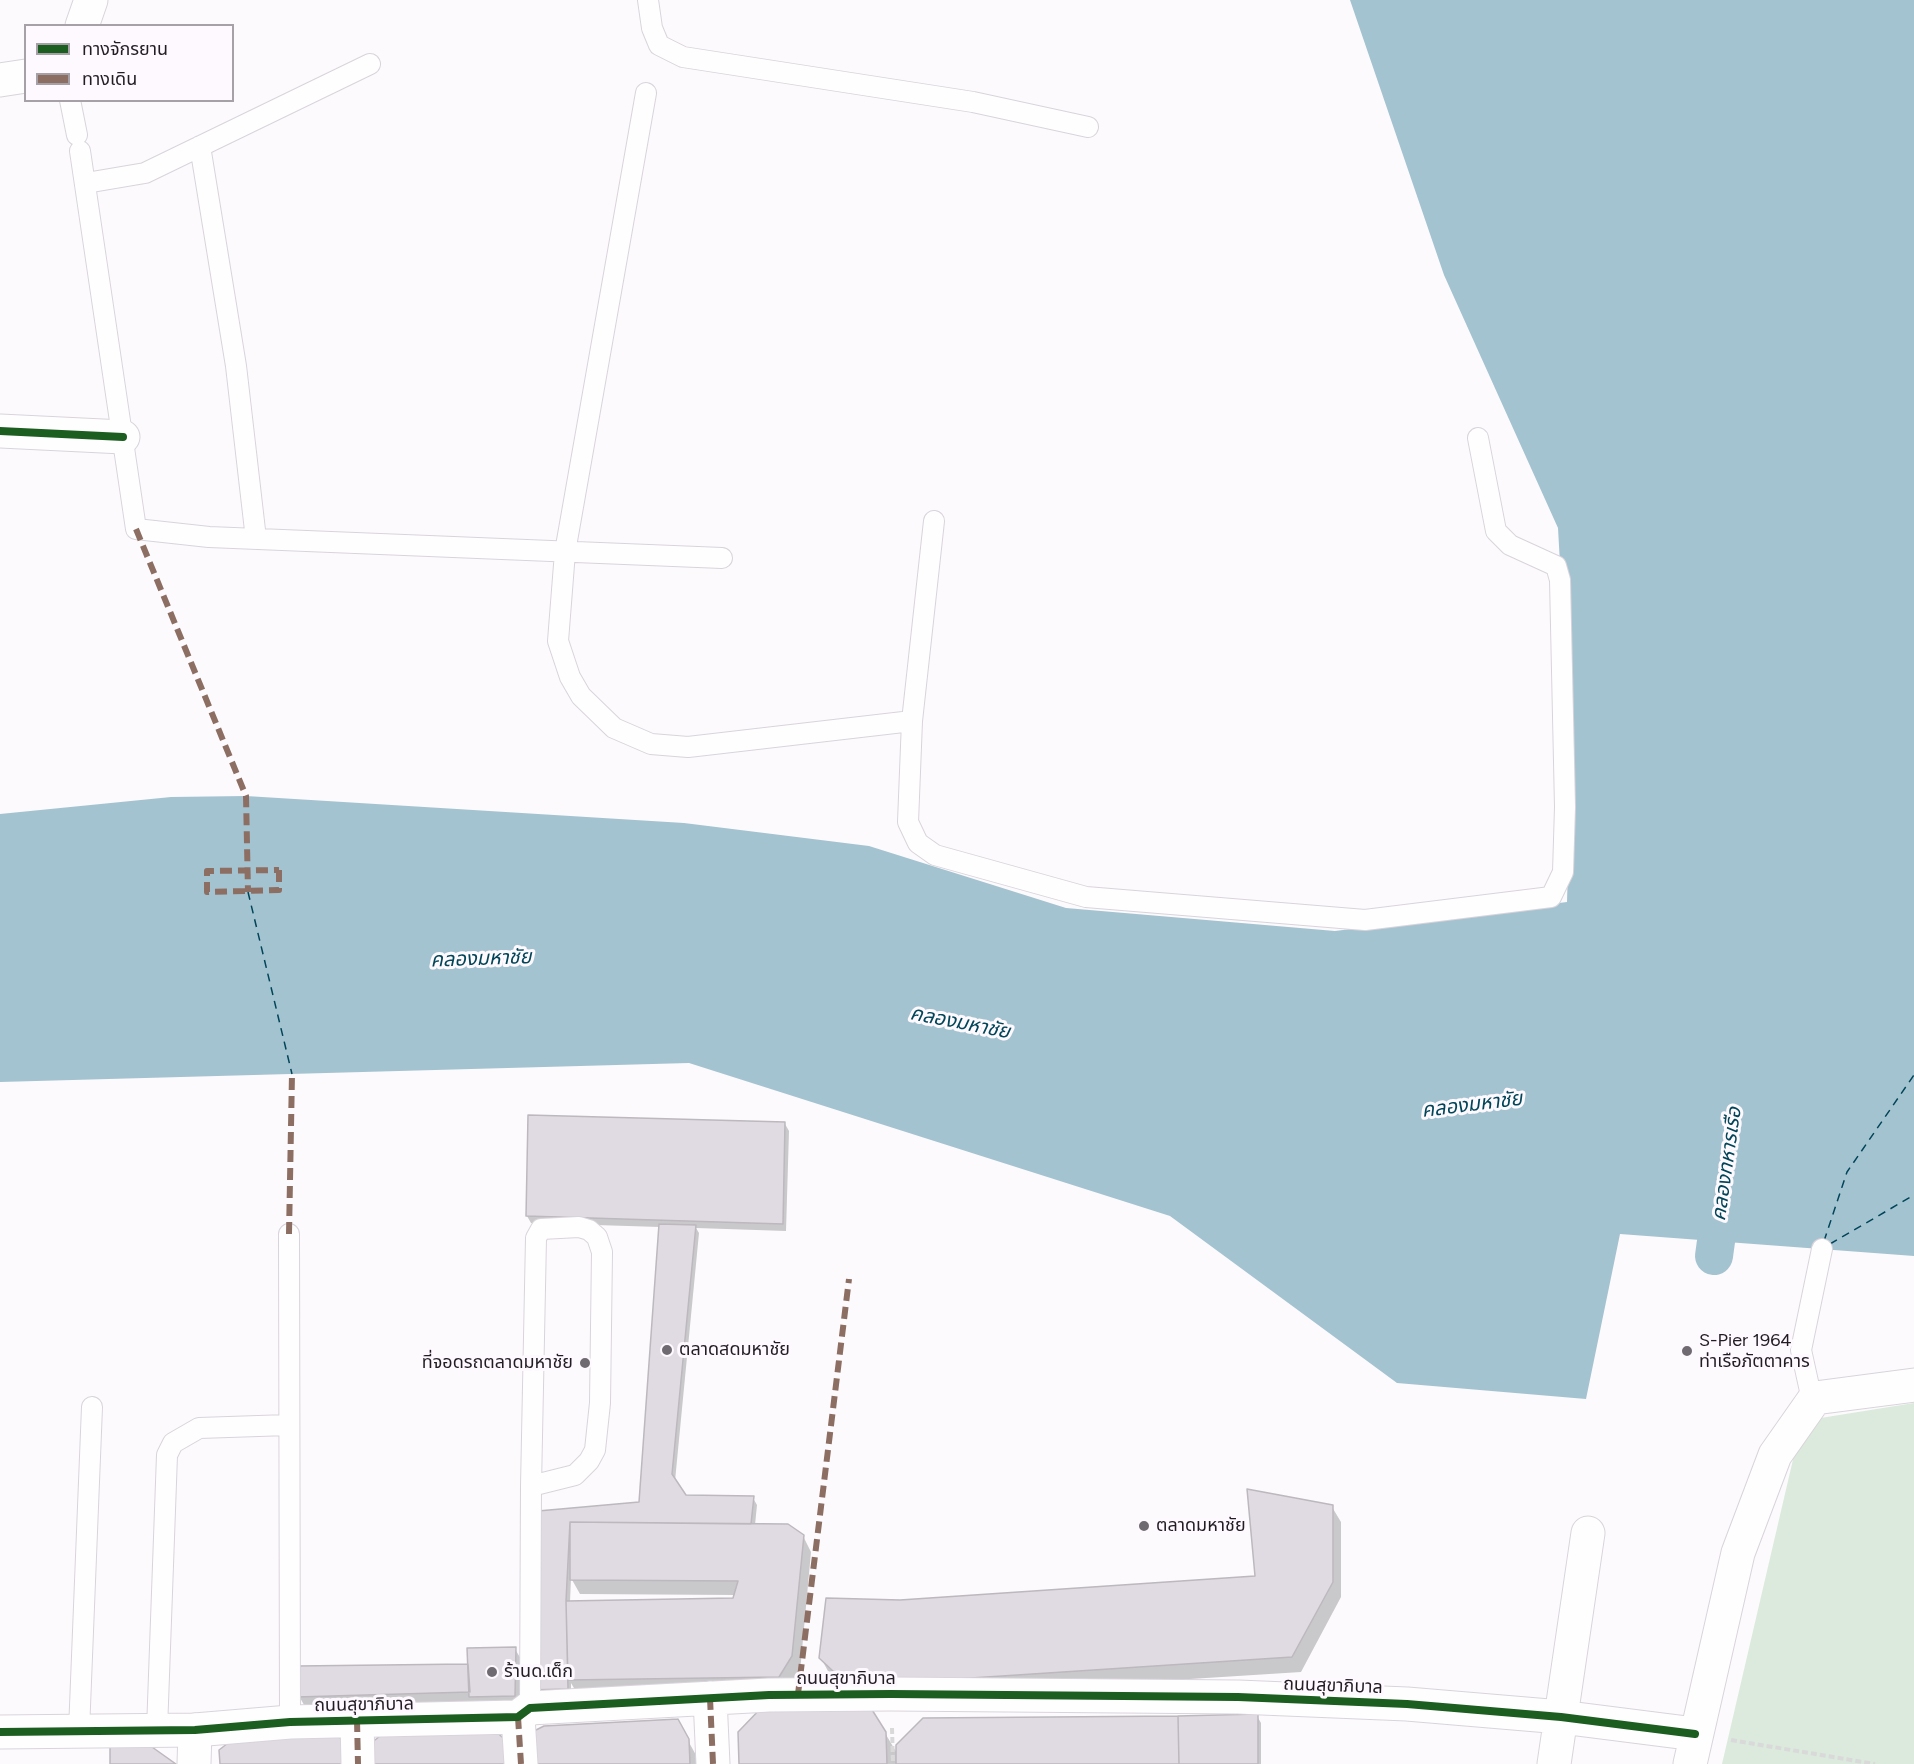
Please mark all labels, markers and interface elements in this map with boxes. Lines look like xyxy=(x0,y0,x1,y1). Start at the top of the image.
legend xyxy=(24,24,234,102)
text: ทางจักรยาน xyxy=(82,38,168,60)
text: ทางเดิน xyxy=(82,68,137,90)
water label: คลองมหาชัย xyxy=(430,945,532,973)
water label: คลองมหาชัย xyxy=(908,1002,1012,1044)
water label: คลองมหาชัย xyxy=(1420,1087,1524,1123)
water label: คลองทหารเรือ xyxy=(1707,1106,1747,1222)
place label: S-Pier 1964 ท่าเรือภัตตาคาร xyxy=(1699,1330,1810,1372)
place label: ตลาดสดมหาชัย xyxy=(679,1339,790,1361)
marker: ตลาดสดมหาชัย xyxy=(660,1343,674,1357)
marker: S-Pier 1964 ท่าเรือภัตตาคาร xyxy=(1680,1344,1694,1358)
place label: ที่จอดรถตลาดมหาชัย xyxy=(422,1352,573,1374)
marker: ที่จอดรถตลาดมหาชัย xyxy=(578,1356,592,1370)
place label: ตลาดมหาชัย xyxy=(1156,1515,1246,1537)
marker: ตลาดมหาชัย xyxy=(1137,1519,1151,1533)
place label: ร้านด.เด็ก xyxy=(504,1661,573,1683)
marker: ร้านด.เด็ก xyxy=(485,1665,499,1679)
street label: ถนนสุขาภิบาล xyxy=(796,1668,896,1690)
street label: ถนนสุขาภิบาล xyxy=(1283,1673,1383,1699)
street label: ถนนสุขาภิบาล xyxy=(314,1693,414,1717)

